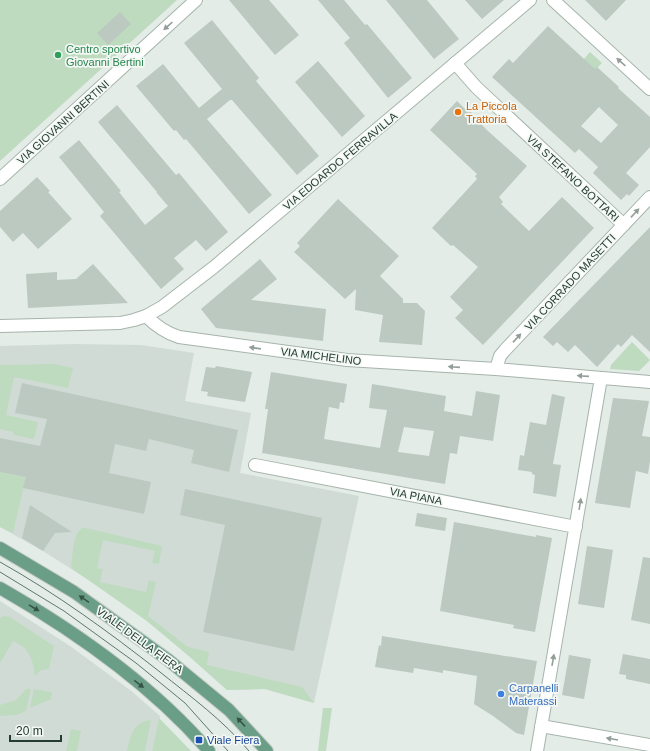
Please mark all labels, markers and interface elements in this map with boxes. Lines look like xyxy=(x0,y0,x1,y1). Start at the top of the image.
one-way arrow xyxy=(163,22,173,31)
place label: Centro sportivo Giovanni Bertini xyxy=(66,43,144,68)
marker: Centro sportivo Giovanni Bertini xyxy=(53,50,63,60)
one-way arrow xyxy=(616,58,626,67)
street label: VIA GIOVANNI BERTINI xyxy=(15,78,111,166)
place label: La Piccola Trattoria xyxy=(466,100,518,125)
marker: La Piccola Trattoria xyxy=(453,107,463,117)
street label: VIA EDOARDO FERRAVILLA xyxy=(280,109,400,212)
street label: VIA STEFANO BOTTARI xyxy=(525,132,621,224)
one-way arrow xyxy=(631,208,640,218)
street label: VIA CORRADO MASETTI xyxy=(522,231,618,333)
one-way arrow xyxy=(512,333,522,343)
one-way arrow xyxy=(249,345,261,351)
street label: VIA MICHELINO xyxy=(280,345,363,367)
one-way arrow xyxy=(448,363,460,370)
one-way arrow xyxy=(577,373,589,380)
street label: VIA PIANA xyxy=(389,485,444,507)
one-way arrow xyxy=(577,498,583,510)
one-way arrow xyxy=(78,595,89,603)
one-way arrow xyxy=(29,604,39,612)
street label: VIALE DELLA FIERA xyxy=(94,605,186,676)
one-way arrow xyxy=(550,654,556,666)
one-way arrow xyxy=(134,679,145,688)
place label: Carpanelli Materassi xyxy=(509,682,559,707)
marker: Carpanelli Materassi xyxy=(496,689,506,699)
scale bar xyxy=(10,717,61,743)
one-way arrow xyxy=(236,717,246,727)
text: 20 m xyxy=(16,724,43,738)
place label: Viale Fiera xyxy=(207,734,260,746)
marker: Viale Fiera xyxy=(194,735,204,745)
one-way arrow xyxy=(606,735,618,741)

